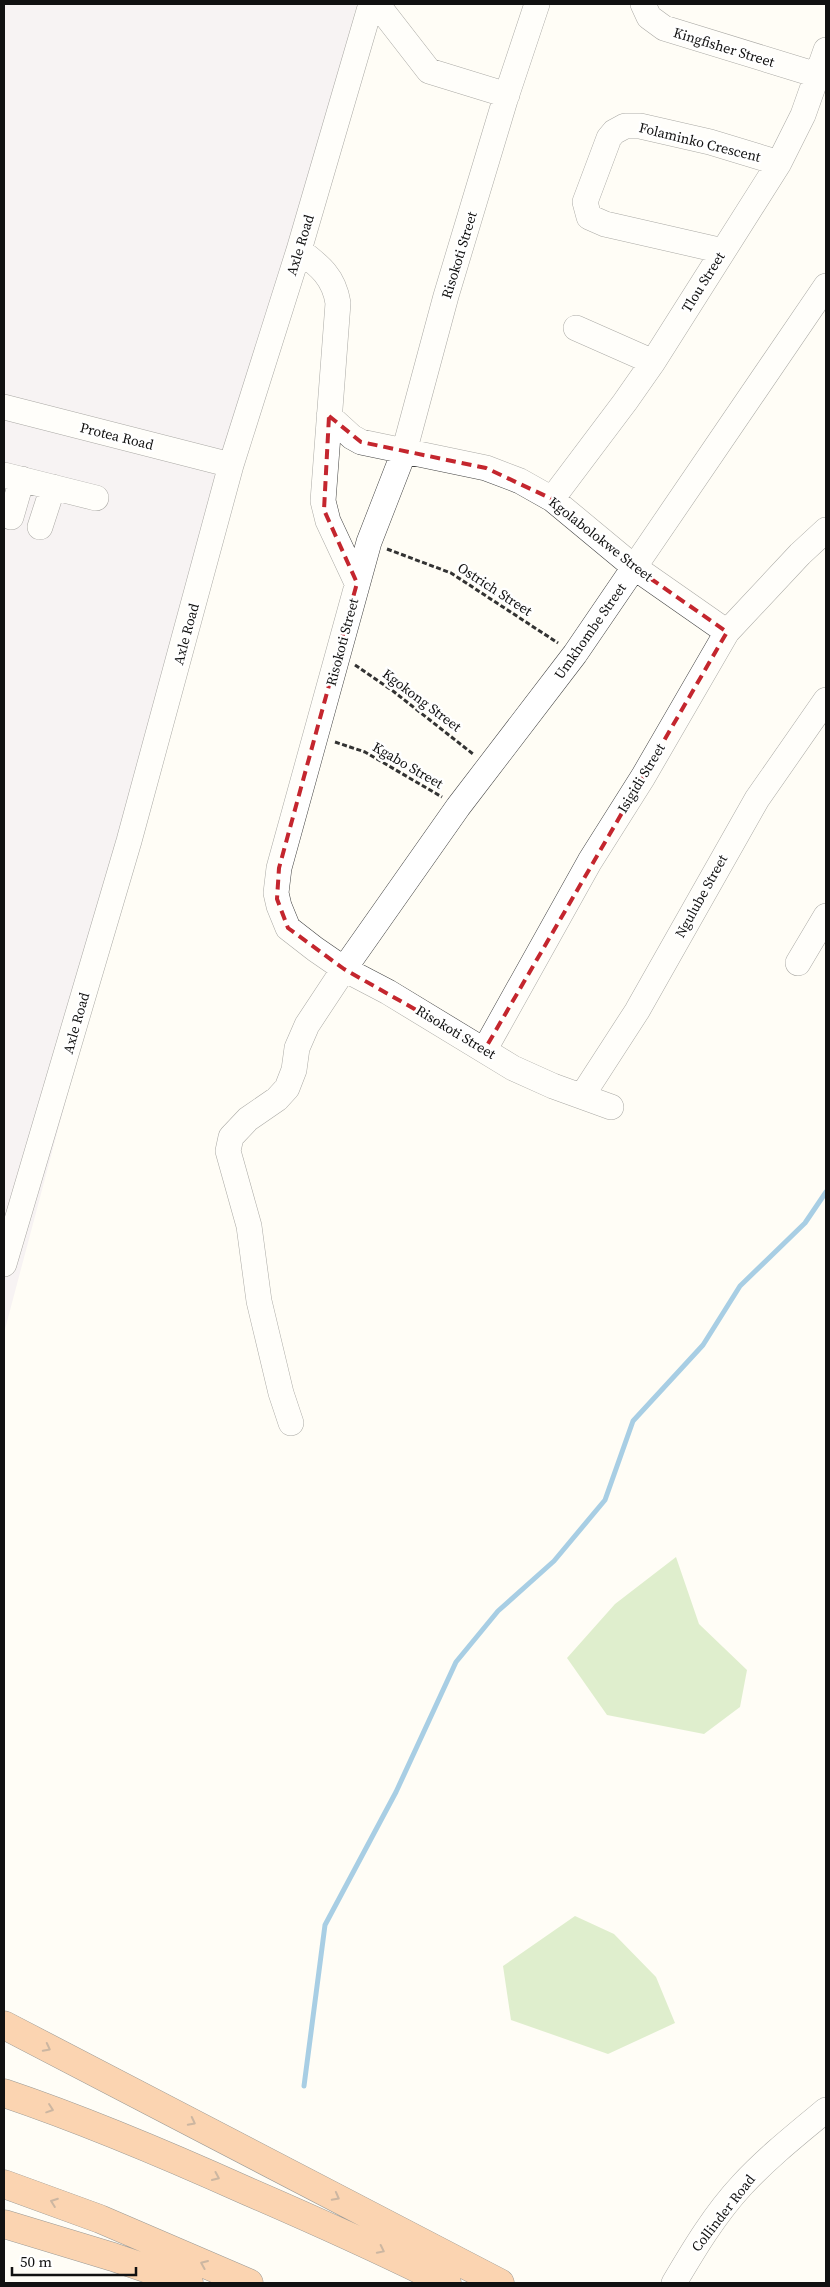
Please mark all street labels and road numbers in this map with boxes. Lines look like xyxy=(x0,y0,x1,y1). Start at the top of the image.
street label: Kingfisher Street xyxy=(671,22,777,72)
street label: Folaminko Crescent xyxy=(637,117,763,167)
street label: Risokoti Street xyxy=(436,209,482,301)
street label: Axle Road xyxy=(281,212,319,278)
street label: Tlou Street xyxy=(677,248,730,316)
street label: Protea Road xyxy=(78,417,156,455)
street label: Kgolabolokwe Street xyxy=(545,492,658,586)
street label: Ostrich Street xyxy=(454,557,537,621)
street label: Umkhombe Street xyxy=(549,578,631,683)
street label: Risokoti Street xyxy=(321,596,363,688)
street label: Axle Road xyxy=(168,601,204,667)
street label: Kgokong Street xyxy=(378,664,466,737)
street label: Kgabo Street xyxy=(369,737,447,794)
street label: Isigidi Street xyxy=(612,739,670,817)
street label: Ngulube Street xyxy=(670,850,732,941)
street label: Axle Road xyxy=(58,990,94,1056)
street label: Risokoti Street xyxy=(412,1000,500,1064)
street label: Collinder Road xyxy=(686,2170,760,2256)

